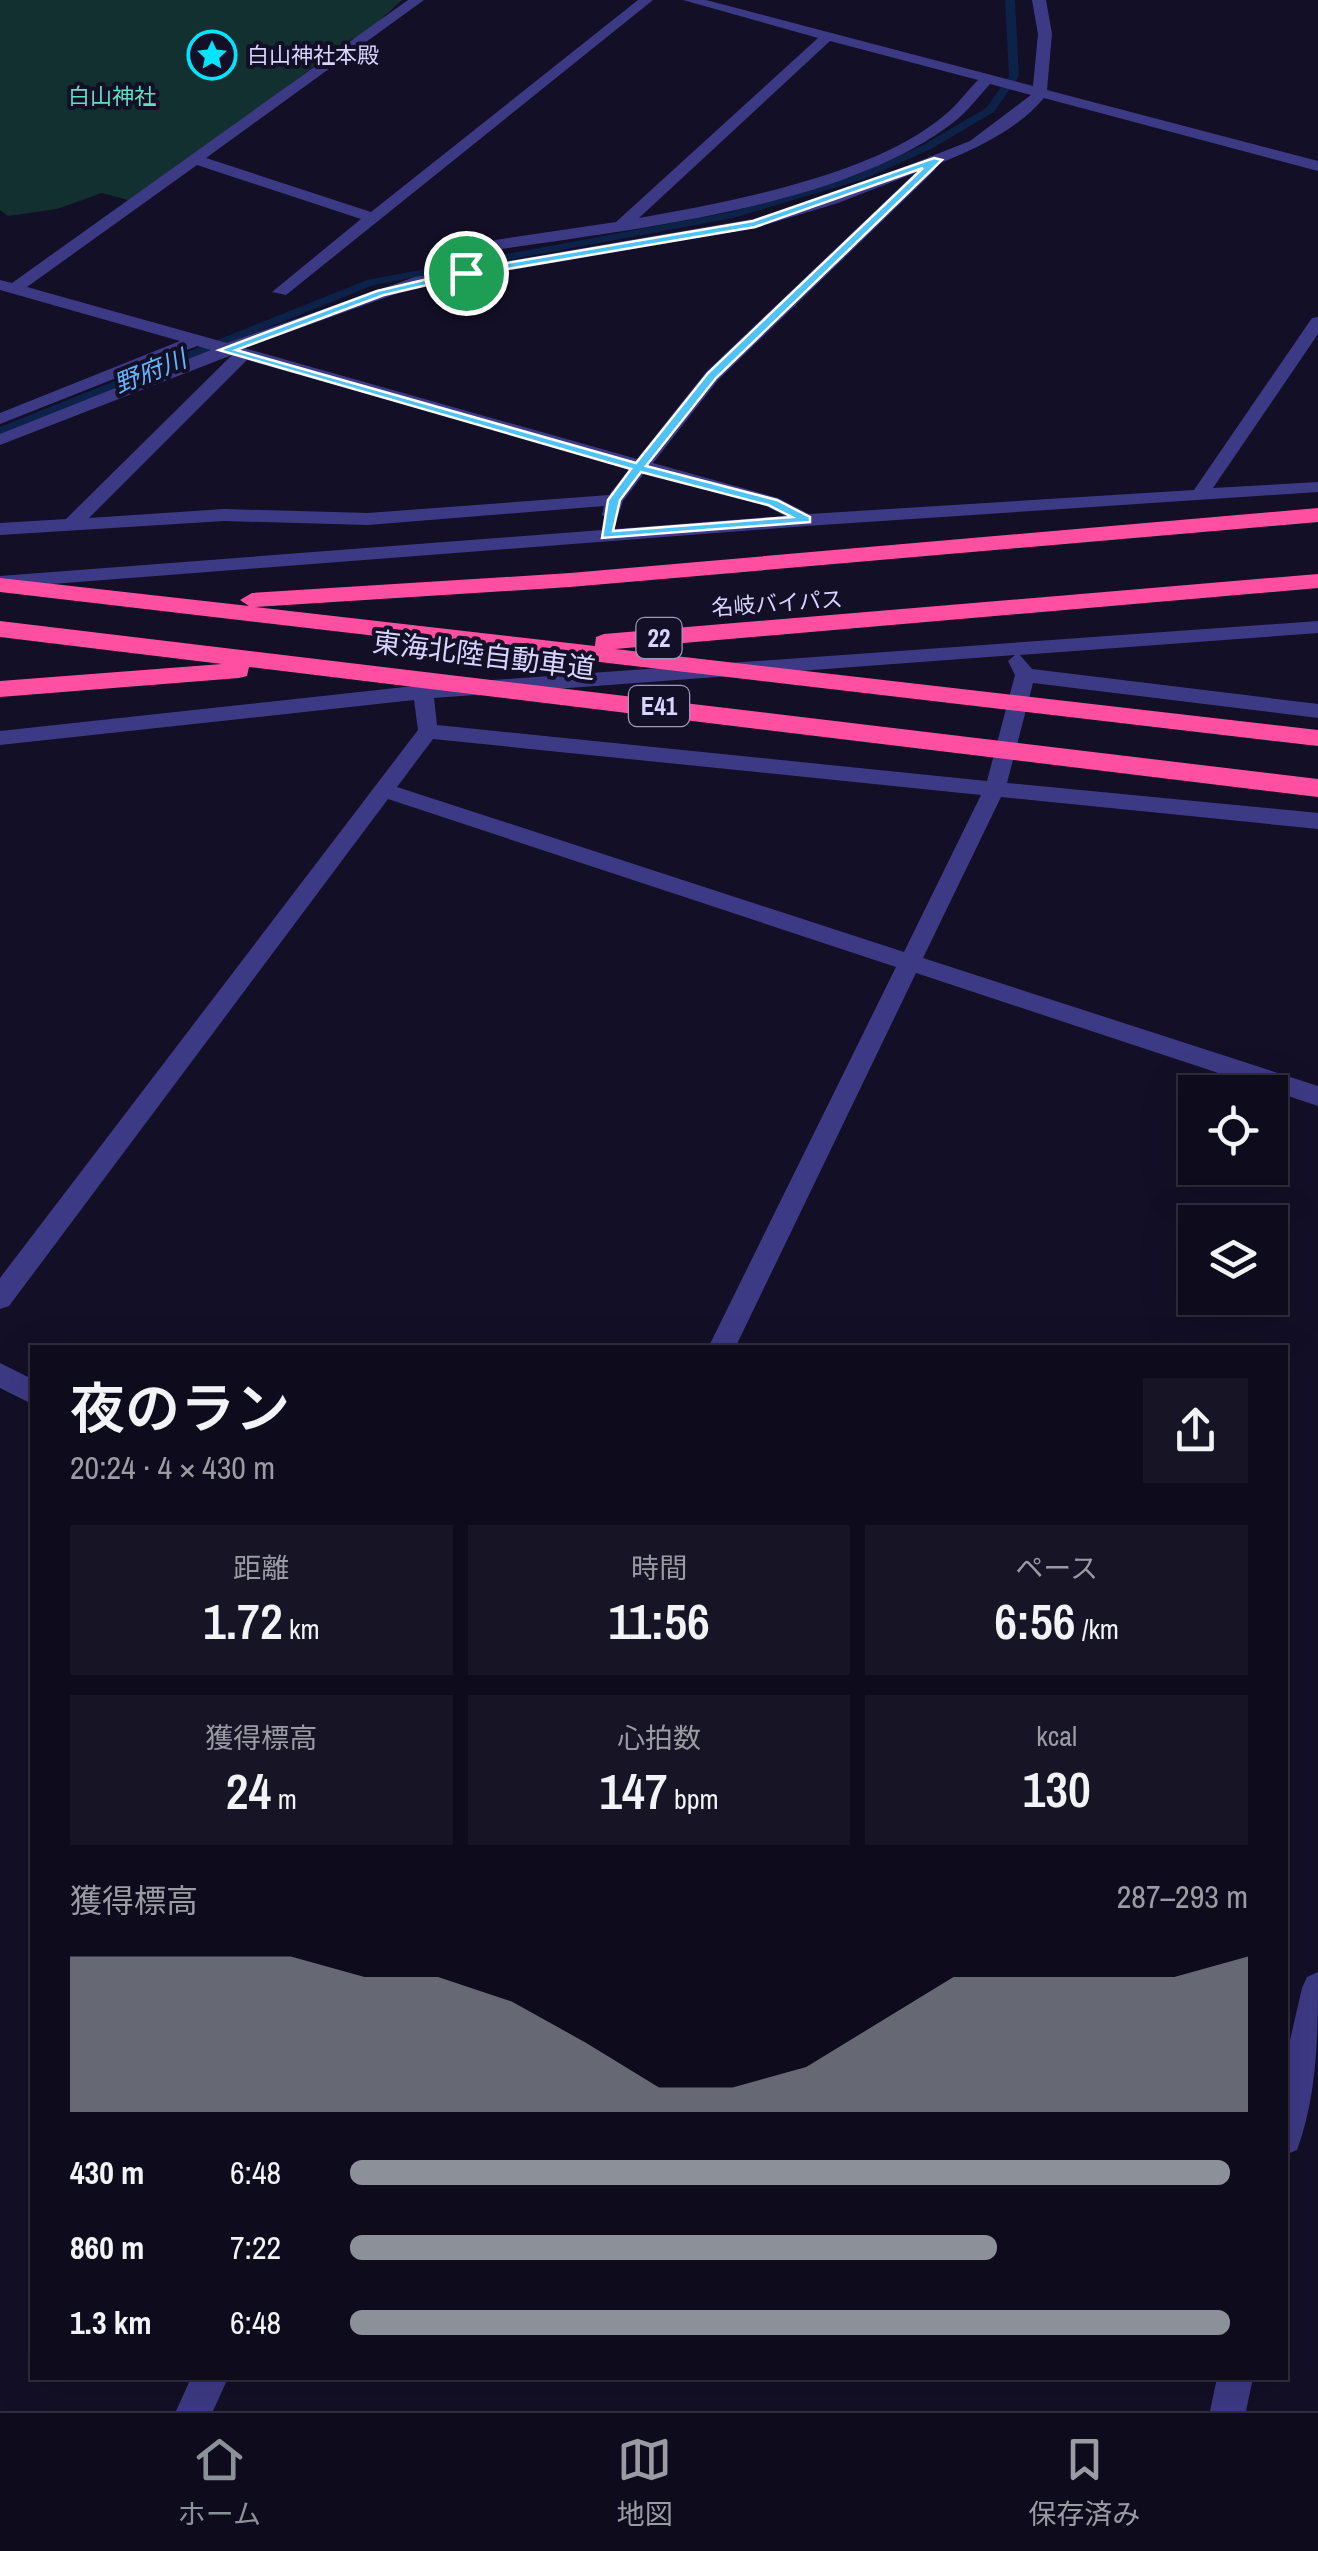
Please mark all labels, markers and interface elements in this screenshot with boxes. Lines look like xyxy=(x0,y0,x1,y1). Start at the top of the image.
place icon: 白山神社本殿 xyxy=(186,29,238,81)
place label: 白山神社本殿 xyxy=(247,40,379,70)
park label: 白山神社 xyxy=(68,81,156,111)
pin xyxy=(424,231,509,316)
icon: arrive xyxy=(439,246,494,301)
water label: 野府川 xyxy=(109,340,194,401)
street label: 名岐バイパス xyxy=(710,583,844,623)
road number: 22 xyxy=(636,618,682,658)
street label: 東海北陸自動車道 xyxy=(371,622,597,688)
road number: E41 xyxy=(629,686,689,726)
map controls xyxy=(1178,1075,1288,1315)
button: locate xyxy=(1178,1075,1288,1185)
button: layers xyxy=(1178,1205,1288,1315)
text: 夜のラン xyxy=(70,1371,290,1445)
button: share xyxy=(1143,1378,1248,1483)
text: 20:24 · 4 × 430 m xyxy=(70,1446,275,1489)
text: 距離 xyxy=(233,1549,289,1587)
text: 時間 xyxy=(631,1549,687,1587)
text: ペース xyxy=(1015,1549,1098,1587)
text: 1.72 xyxy=(203,1587,283,1655)
text: 11:56 xyxy=(608,1587,710,1655)
text: 6:56 xyxy=(994,1587,1076,1655)
text: km xyxy=(283,1610,320,1648)
text: /km xyxy=(1076,1610,1119,1648)
text: kcal xyxy=(1036,1717,1077,1755)
text: 獲得標高 xyxy=(205,1719,317,1757)
text: 心拍数 xyxy=(617,1719,701,1757)
text: 130 xyxy=(1022,1755,1091,1823)
text: 24 xyxy=(226,1757,271,1825)
text: 147 xyxy=(599,1757,668,1825)
text: m xyxy=(271,1780,297,1818)
text: bpm xyxy=(668,1780,719,1818)
text: 287–293 m xyxy=(1117,1875,1248,1918)
text: 獲得標高 xyxy=(70,1879,198,1922)
text: 430 m xyxy=(70,2151,144,2194)
text: 6:48 xyxy=(230,2151,281,2194)
text: 860 m xyxy=(70,2226,144,2269)
text: 7:22 xyxy=(230,2226,281,2269)
text: 1.3 km xyxy=(70,2301,152,2344)
text: 6:48 xyxy=(230,2301,281,2344)
tab: ホーム xyxy=(178,2432,261,2533)
tab: 地図 xyxy=(617,2432,673,2533)
tab: 保存済み xyxy=(1028,2432,1140,2533)

